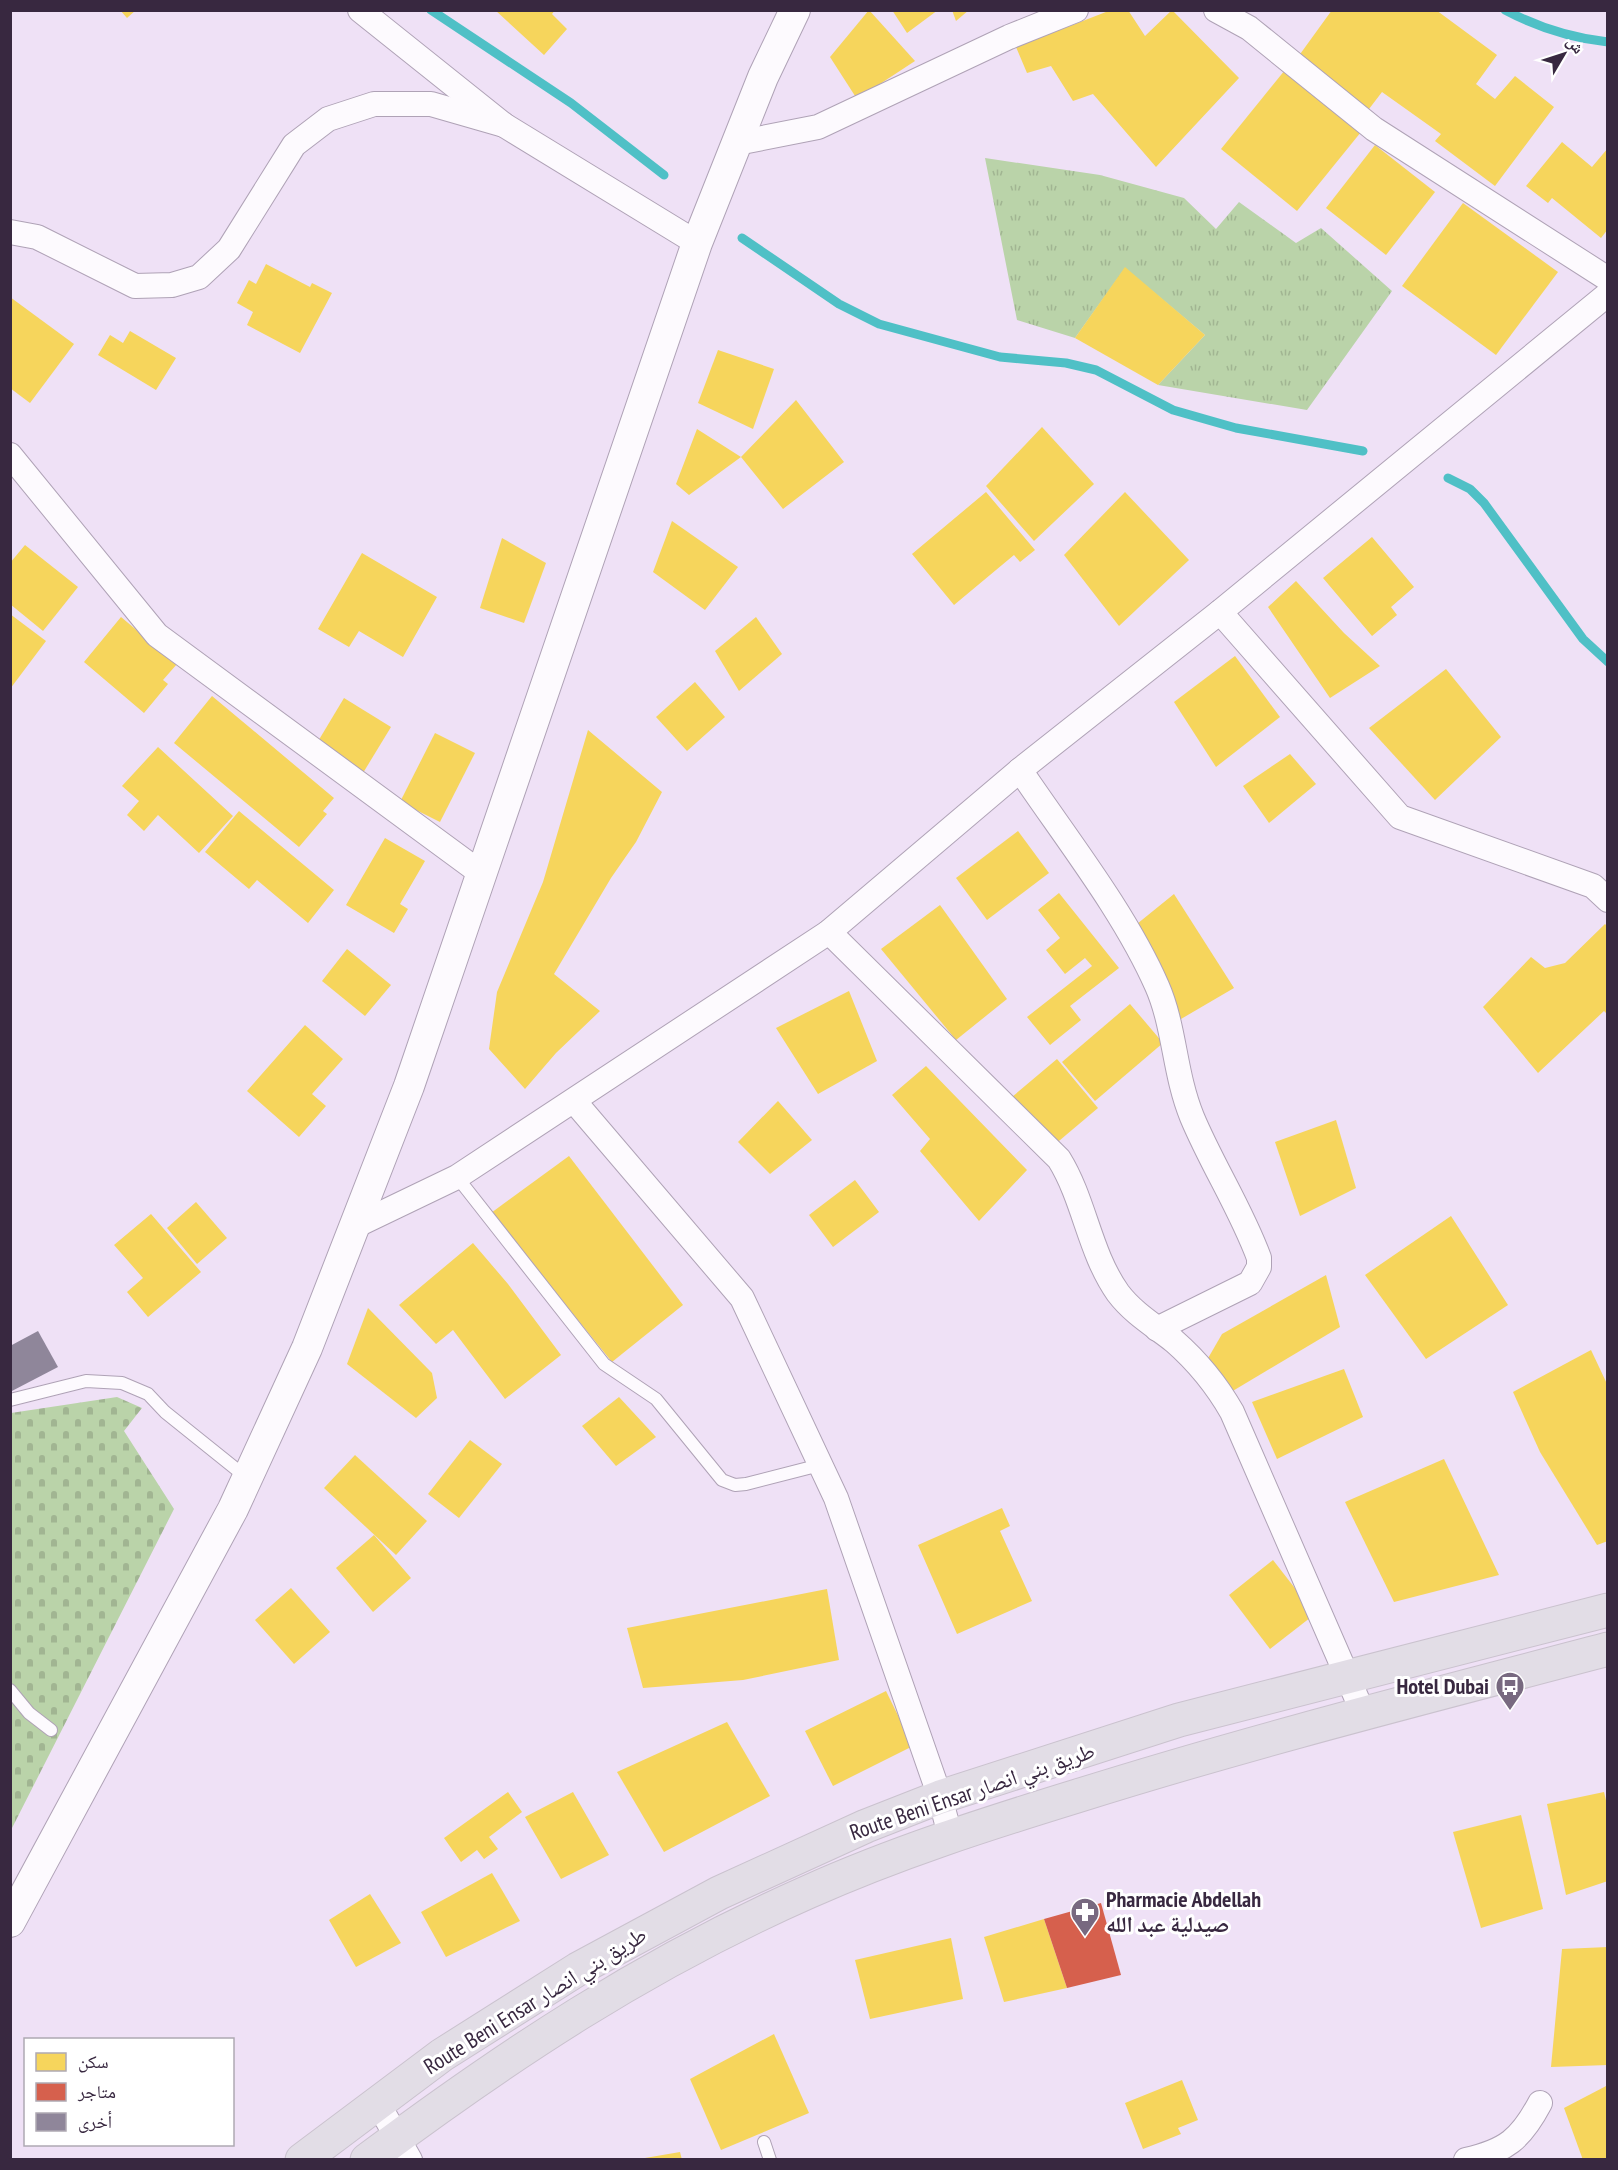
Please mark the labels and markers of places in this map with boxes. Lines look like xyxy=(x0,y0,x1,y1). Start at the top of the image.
bus stop icon: Hotel Dubai xyxy=(1494,1670,1526,1712)
place label: Hotel Dubai xyxy=(1396,1672,1489,1700)
place label: Pharmacie Abdellah صيدلية عبد الله xyxy=(1106,1885,1261,1938)
pharmacy icon: Pharmacie Abdellah صيدلية عبد الله xyxy=(1069,1896,1101,1938)

